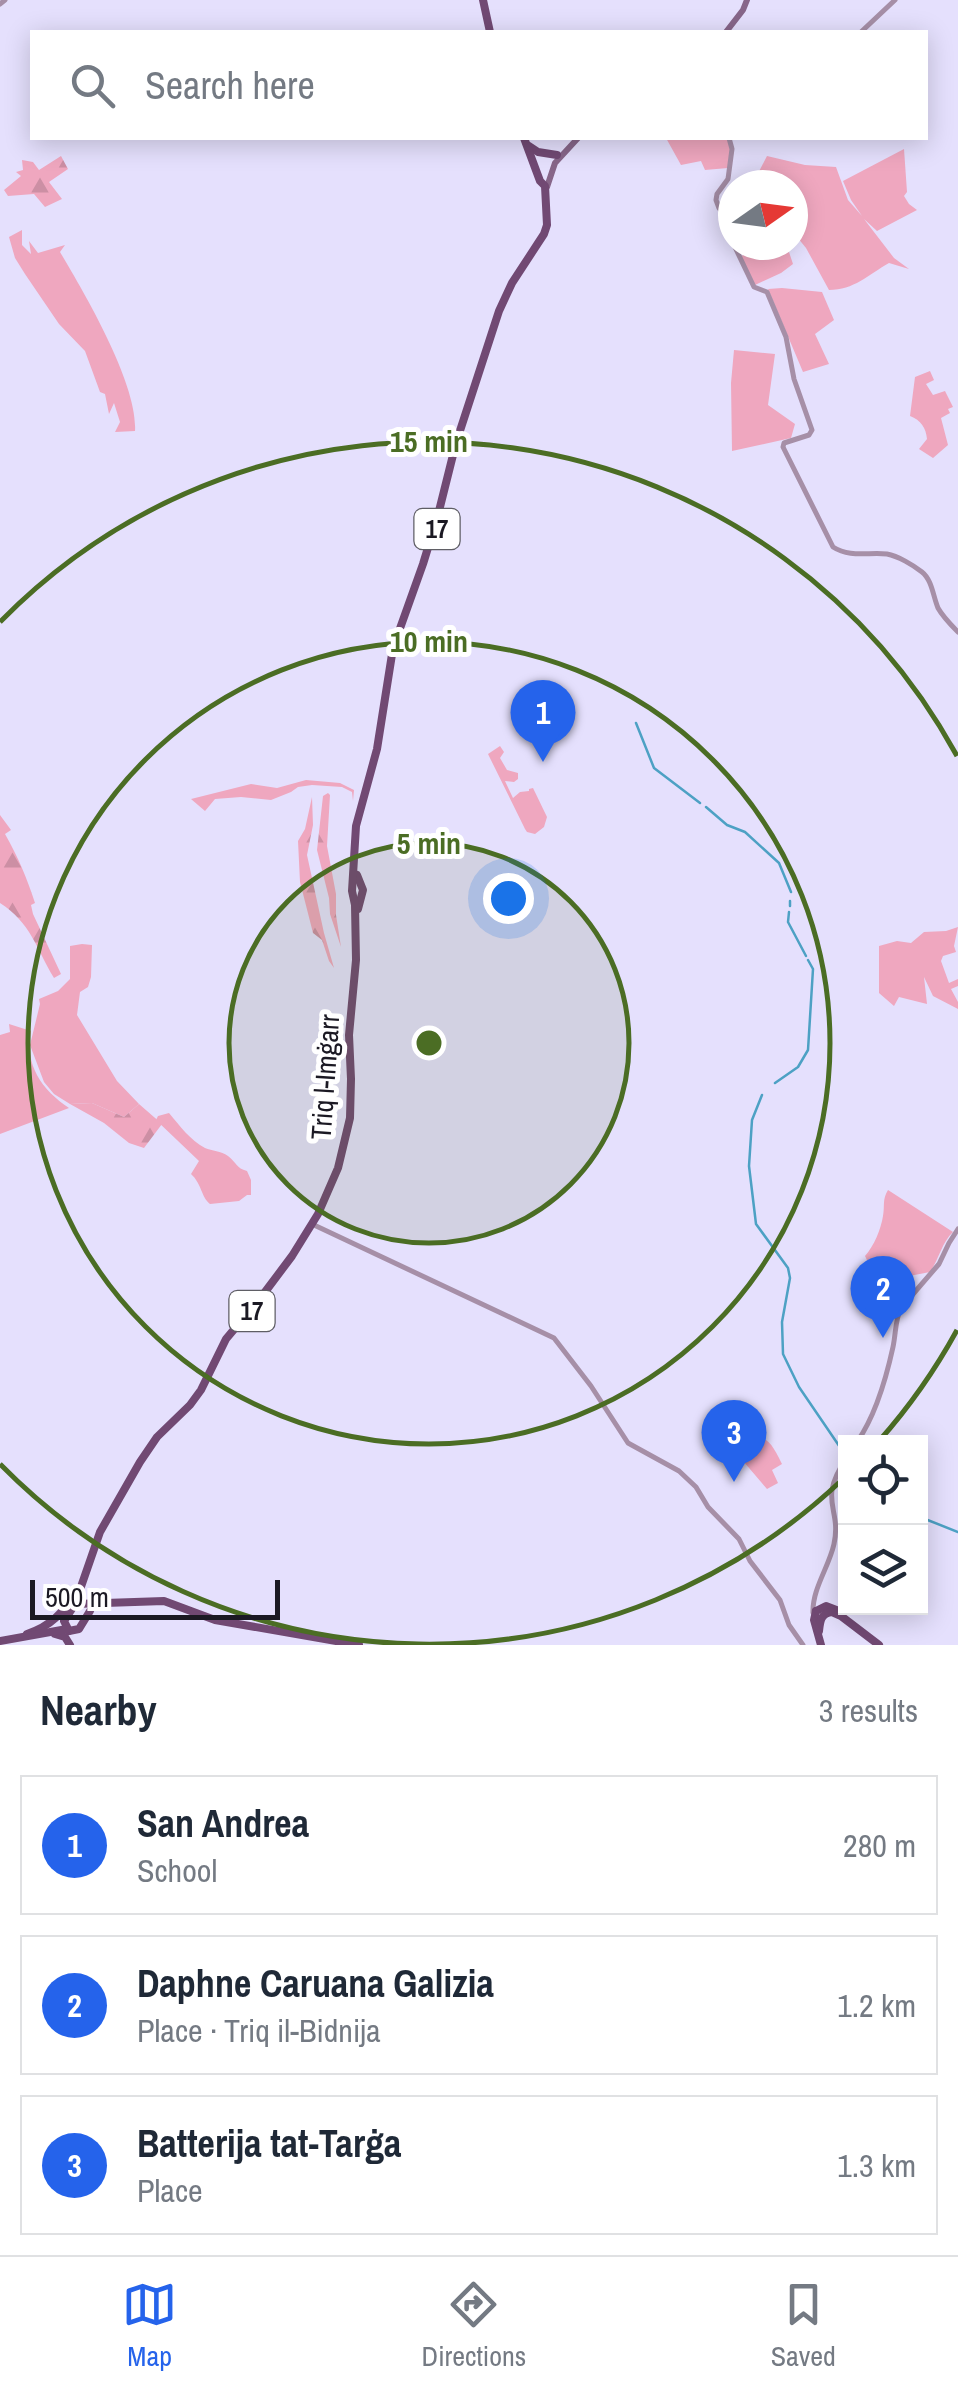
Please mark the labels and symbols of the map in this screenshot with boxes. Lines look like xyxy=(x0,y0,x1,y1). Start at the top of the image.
north arrow xyxy=(718,170,808,260)
text: 15 min xyxy=(390,421,468,461)
road number: 17 xyxy=(414,509,460,549)
text: 10 min xyxy=(390,621,468,661)
pin: 1 xyxy=(510,680,576,762)
text: 5 min xyxy=(397,823,461,863)
your location xyxy=(483,873,534,924)
street label: Triq l-Imġarr xyxy=(302,1013,348,1141)
centre of rings xyxy=(411,1025,447,1061)
pin: 2 xyxy=(850,1256,916,1338)
road number: 17 xyxy=(230,1291,274,1331)
pin: 3 xyxy=(702,1400,766,1482)
scale bar xyxy=(30,1575,280,1620)

